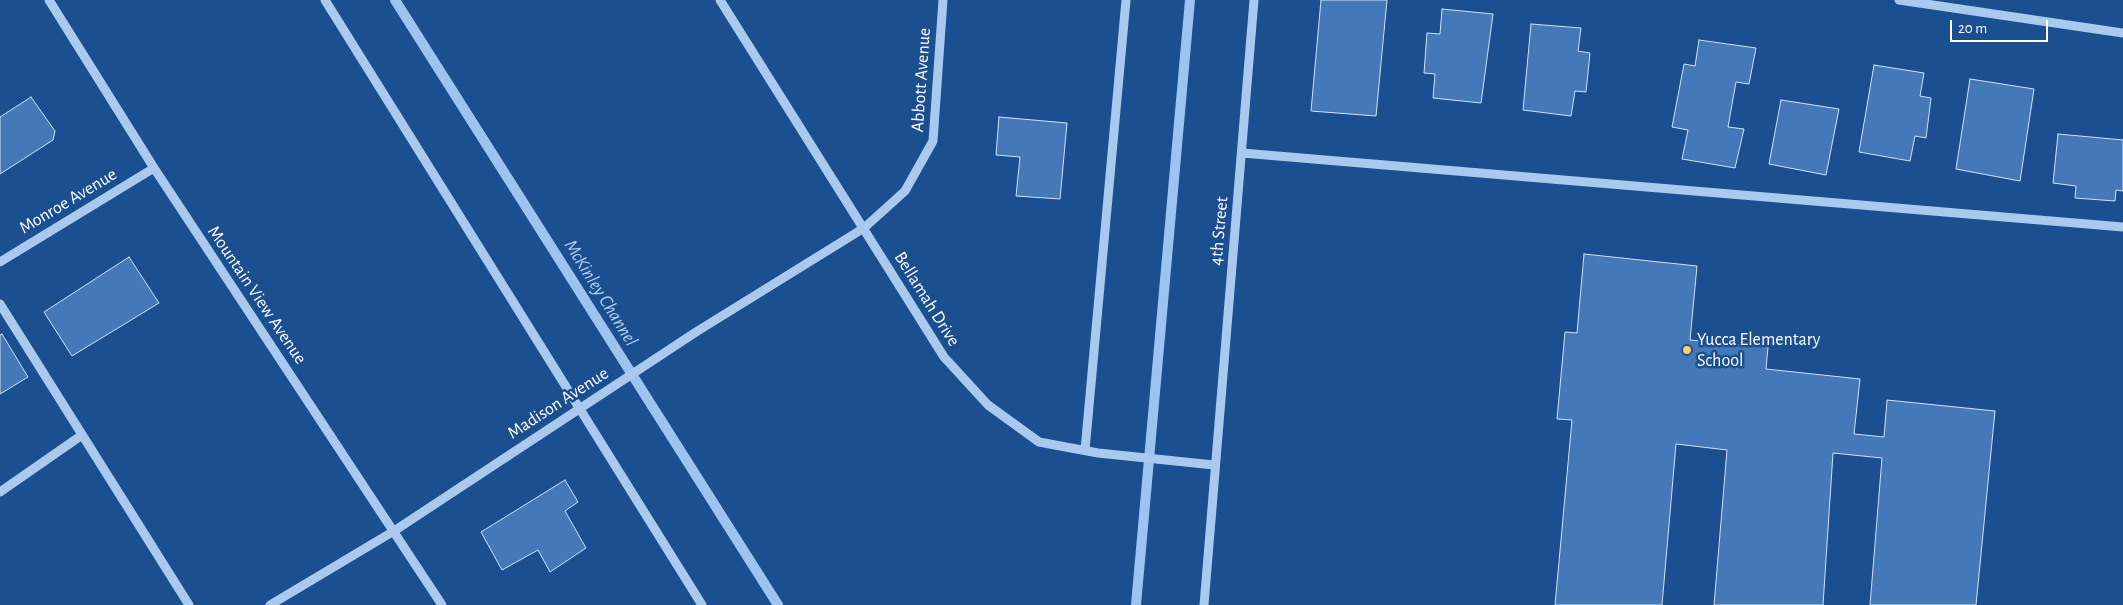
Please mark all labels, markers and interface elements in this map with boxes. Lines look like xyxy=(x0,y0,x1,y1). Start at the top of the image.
scale bar xyxy=(1953,10,2050,42)
text: 20 m xyxy=(1958,21,1987,36)
street label: Abbott Avenue xyxy=(907,27,935,133)
street label: Monroe Avenue xyxy=(15,163,121,239)
street label: 4th Street xyxy=(1205,196,1233,266)
street label: Mountain View Avenue xyxy=(203,222,311,368)
water label: McKinley Channel xyxy=(559,235,643,351)
street label: Bellamah Drive xyxy=(889,248,965,350)
place label: Yucca Elementary School xyxy=(1697,329,1820,372)
marker: Yucca Elementary School xyxy=(1681,344,1693,356)
street label: Madison Avenue xyxy=(503,362,613,444)

